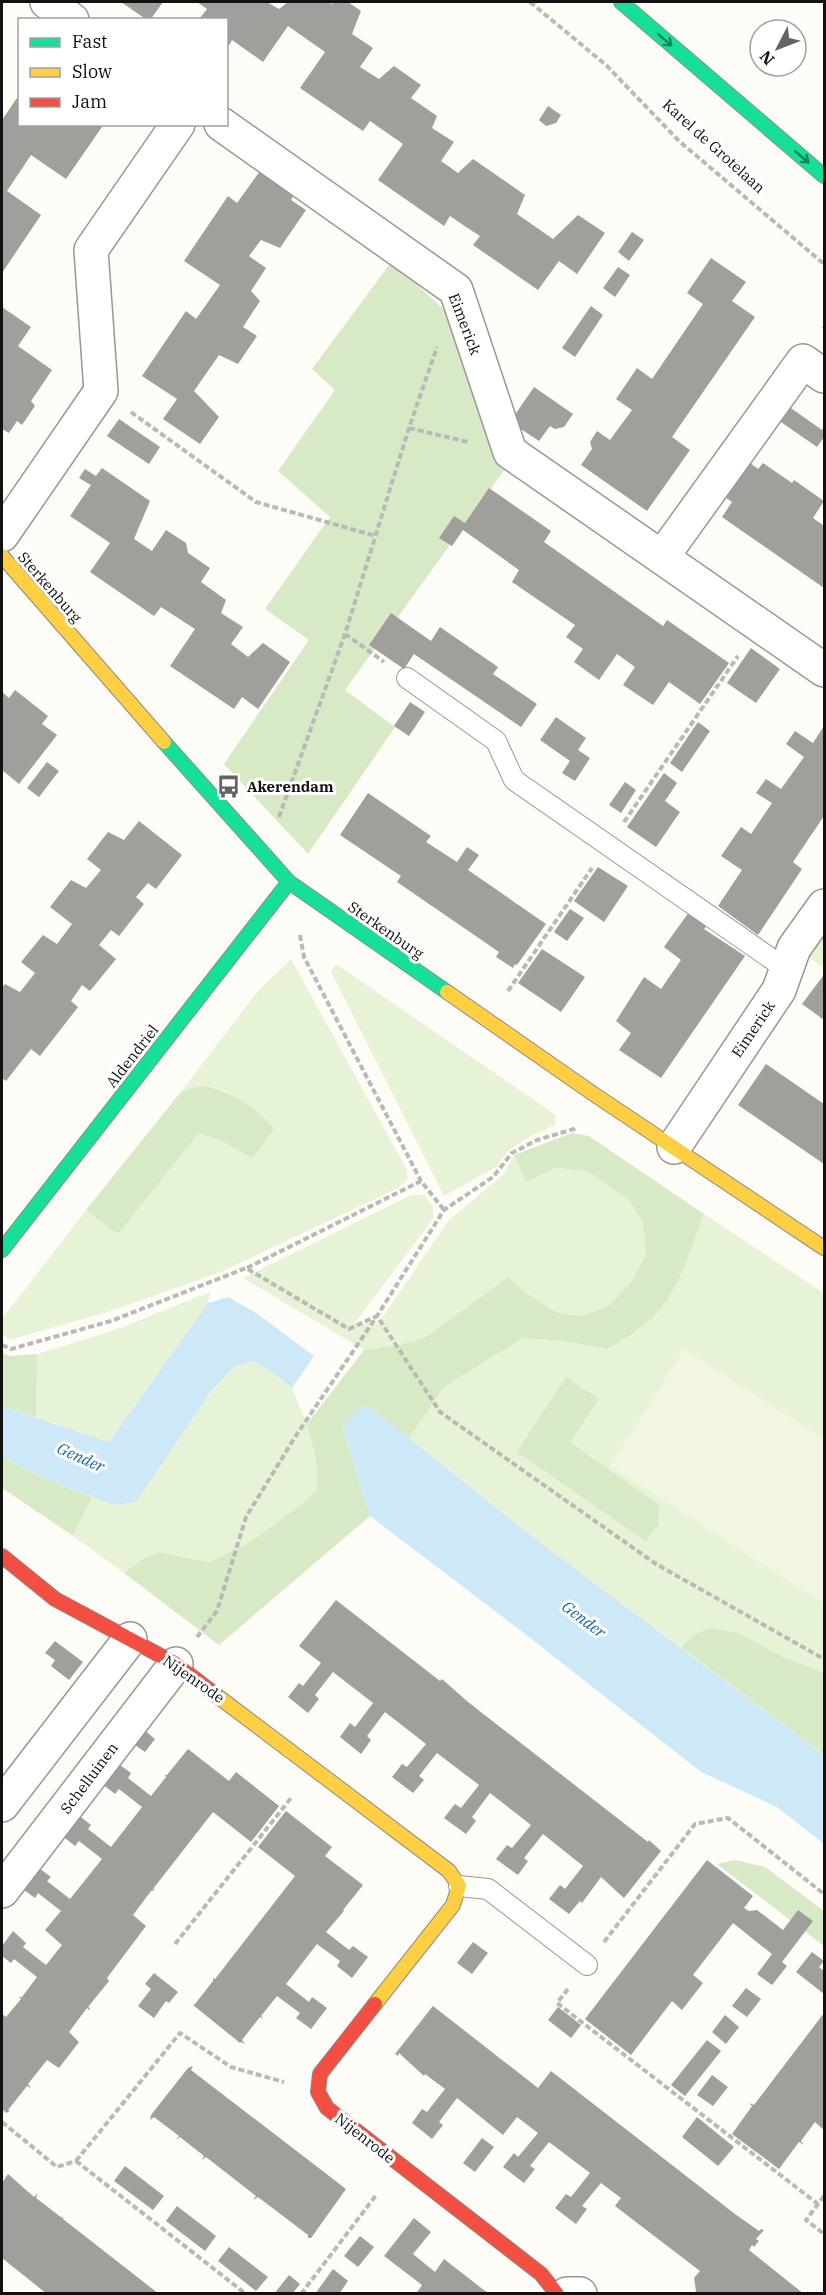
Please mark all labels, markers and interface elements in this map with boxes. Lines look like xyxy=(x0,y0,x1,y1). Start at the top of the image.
legend xyxy=(18,18,228,126)
north arrow xyxy=(748,18,808,78)
text: Fast xyxy=(72,30,107,53)
one-way arrow xyxy=(658,33,673,47)
text: N xyxy=(755,47,779,69)
text: Slow xyxy=(72,60,112,83)
text: Jam xyxy=(72,90,107,113)
street label: Karel de Grotelaan xyxy=(659,95,770,197)
one-way arrow xyxy=(794,150,810,163)
street label: Eimerick xyxy=(445,290,486,358)
street label: Sterkenburg xyxy=(14,548,86,626)
bus stop icon: Akerendam xyxy=(216,773,242,799)
place label: Akerendam xyxy=(247,777,334,796)
street label: Sterkenburg xyxy=(344,897,428,963)
street label: Eimerick xyxy=(727,997,779,1061)
street label: Aldendriel xyxy=(102,1021,162,1091)
water label: Gender xyxy=(54,1438,109,1477)
water label: Gender xyxy=(558,1596,611,1643)
street label: Nijenrode xyxy=(159,1651,229,1707)
street label: Schelluinen xyxy=(56,1738,122,1817)
street label: Nijenrode xyxy=(331,2109,399,2167)

